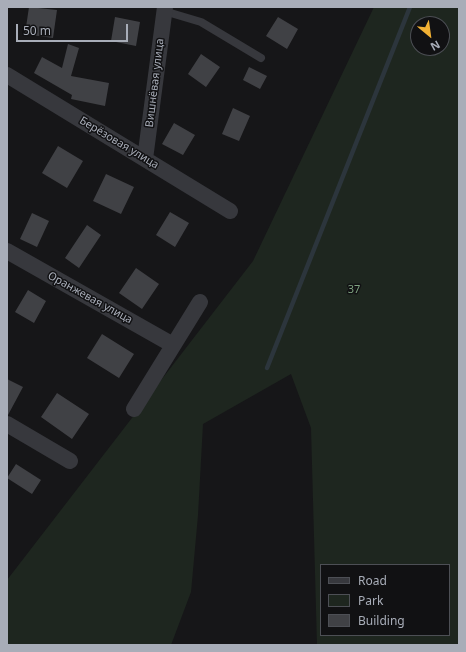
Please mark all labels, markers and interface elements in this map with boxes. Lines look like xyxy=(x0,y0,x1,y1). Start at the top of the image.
scale bar xyxy=(18,16,130,42)
north arrow xyxy=(410,16,450,56)
text: 50 m xyxy=(23,22,51,39)
text: N xyxy=(428,37,443,55)
street label: Вишнёвая улица xyxy=(143,38,167,128)
street label: Берёзовая улица xyxy=(77,114,161,172)
street label: Оранжевая улица xyxy=(45,269,135,327)
park label: 37 xyxy=(348,283,360,297)
legend xyxy=(320,564,450,636)
text: Road xyxy=(358,572,387,589)
text: Park xyxy=(358,592,383,609)
text: Building xyxy=(358,612,405,629)

